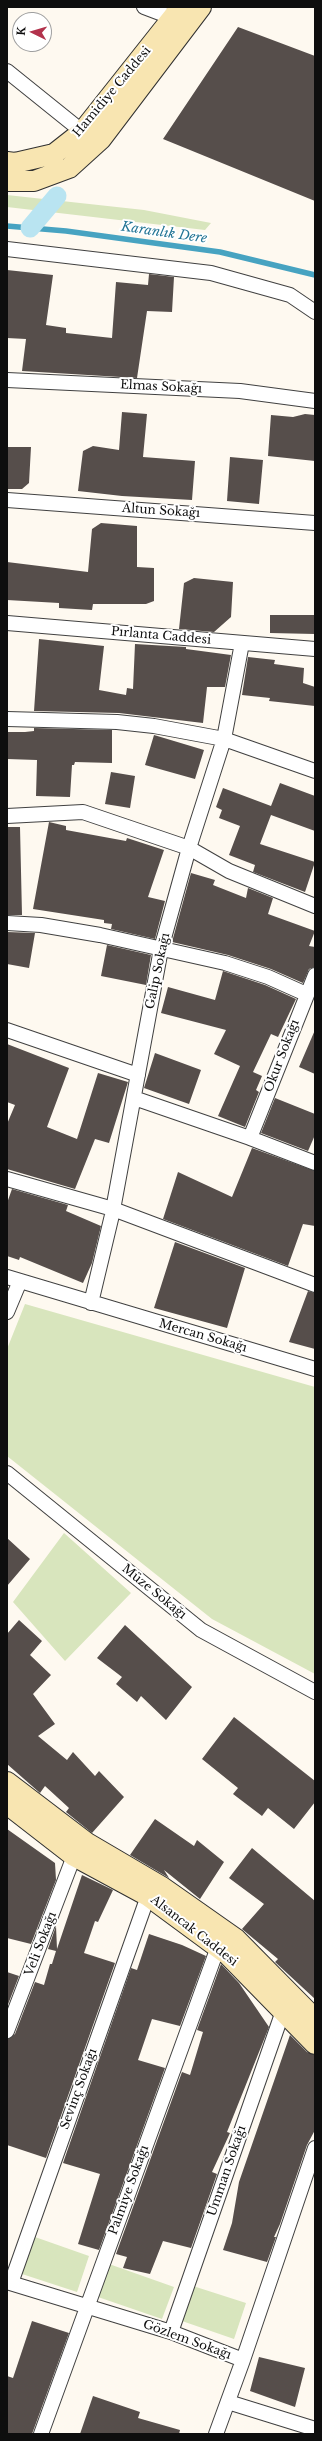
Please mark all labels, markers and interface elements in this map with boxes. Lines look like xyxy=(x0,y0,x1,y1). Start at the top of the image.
north arrow xyxy=(12,12,52,52)
text: K xyxy=(14,26,28,36)
street label: Hamidiye Caddesi xyxy=(70,44,154,140)
water label: Karanlık Dere xyxy=(120,219,208,247)
street label: Elmas Sokağı xyxy=(120,378,202,396)
street label: Altun Sokağı xyxy=(121,501,201,521)
street label: Pırlanta Caddesi xyxy=(110,624,212,648)
street label: Galip Sokağı xyxy=(143,932,173,1010)
street label: Okur Sokağı xyxy=(262,1018,302,1094)
street label: Mercan Sokağı xyxy=(157,1317,249,1355)
street label: Müze Sokağı xyxy=(119,1562,189,1622)
street label: Alsancak Caddesi xyxy=(148,1893,240,1969)
street label: Veli Sokağı xyxy=(22,1910,60,1978)
street label: Sevinç Sokağı xyxy=(58,2047,100,2131)
street label: Umman Sokağı xyxy=(205,2124,249,2218)
street label: Palmiye Sokağı xyxy=(106,2143,152,2237)
street label: Gözlem Sokağı xyxy=(141,2317,233,2363)

